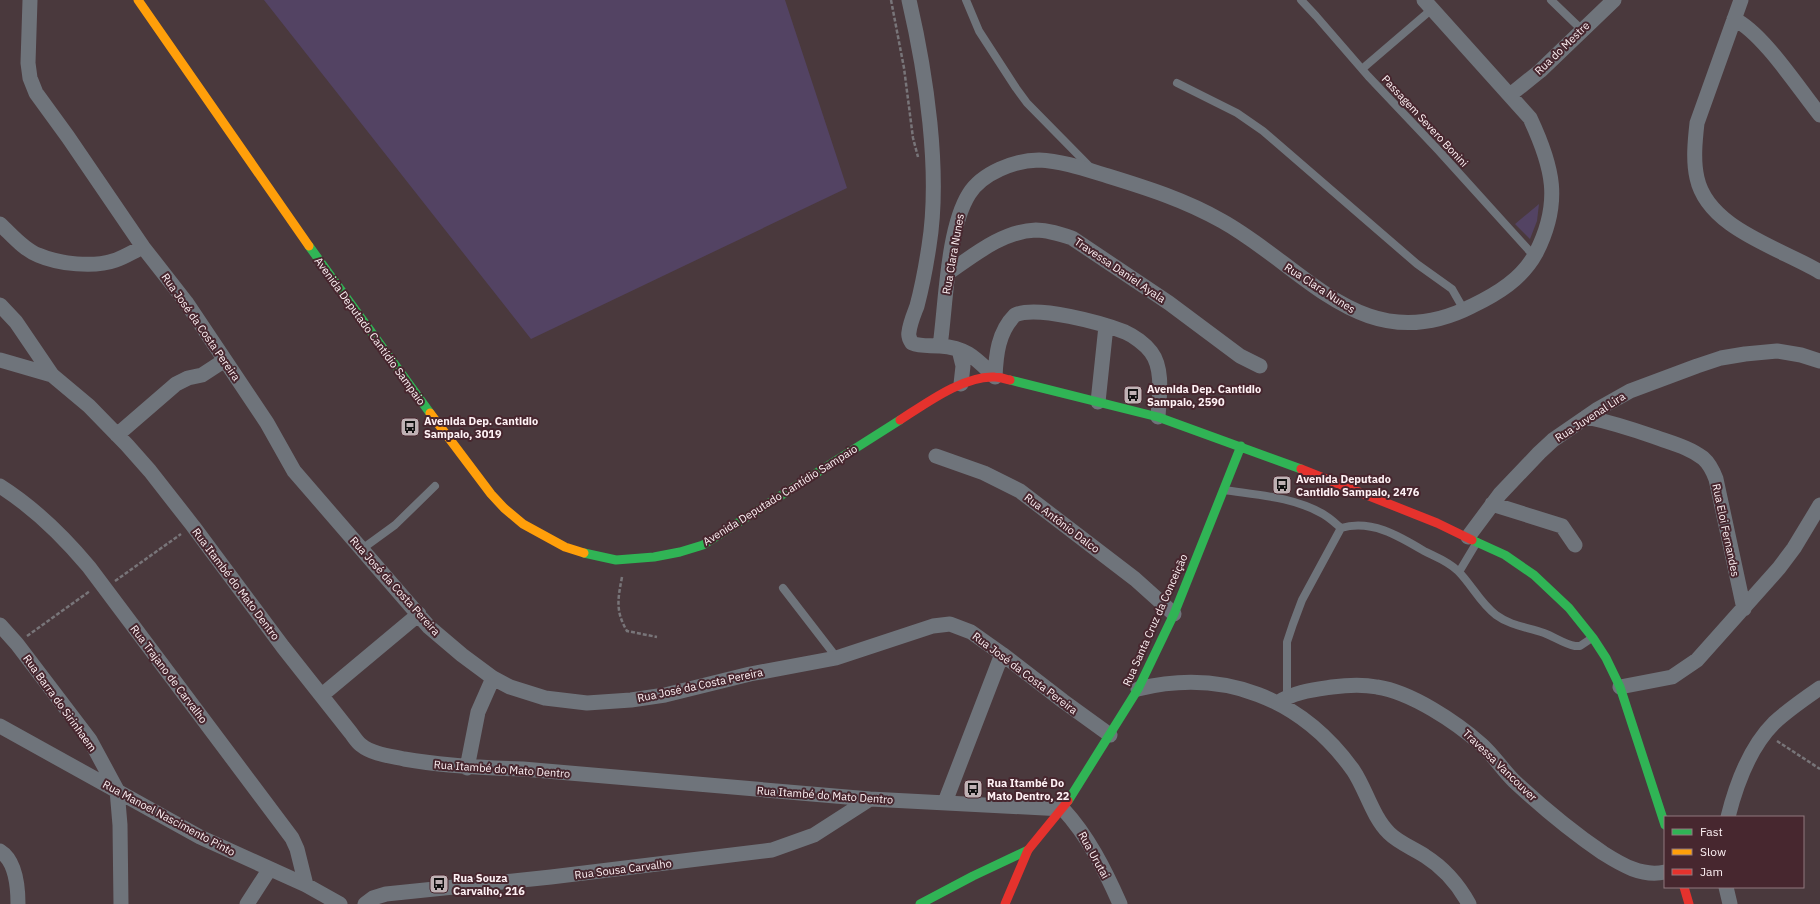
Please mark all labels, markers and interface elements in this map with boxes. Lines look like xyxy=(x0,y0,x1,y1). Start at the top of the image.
street label: Rua do Mestre xyxy=(1532,18,1592,78)
street label: Passagem Severo Bonini xyxy=(1379,72,1471,170)
street label: Rua Clara Nunes xyxy=(939,213,967,295)
street label: Travessa Daniel Ayala xyxy=(1072,234,1168,306)
street label: Avenida Deputado Cantídio Sampaio xyxy=(312,254,428,408)
street label: Rua Clara Nunes xyxy=(1282,260,1358,316)
street label: Rua José da Costa Pereira xyxy=(159,271,244,384)
place label: Avenida Dep. Cantidio Sampaio, 2590 xyxy=(1147,382,1261,409)
bus stop icon: Avenida Dep. Cantidio Sampaio, 2590 xyxy=(1122,384,1144,406)
street label: Rua Juvenal Lira xyxy=(1552,389,1628,445)
place label: Avenida Dep. Cantidio Sampaio, 3019 xyxy=(424,414,538,441)
bus stop icon: Avenida Dep. Cantidio Sampaio, 3019 xyxy=(399,416,421,438)
street label: Avenida Deputado Cantídio Sampaio xyxy=(700,442,860,548)
place label: Avenida Deputado Cantidio Sampaio, 2476 xyxy=(1296,472,1420,499)
bus stop icon: Avenida Deputado Cantidio Sampaio, 2476 xyxy=(1271,474,1293,496)
street label: Rua Eloi Fernandes xyxy=(1709,482,1743,578)
street label: Rua Antônio Dalco xyxy=(1022,490,1102,556)
street label: Rua Itambé do Mato Dentro xyxy=(189,525,283,643)
street label: Rua José da Costa Pereira xyxy=(347,534,443,638)
street label: Rua Santa Cruz da Conceição xyxy=(1119,552,1191,688)
street label: Rua Trajano de Carvalho xyxy=(127,622,211,726)
street label: Rua José da Costa Pereira xyxy=(970,629,1080,717)
street label: Rua Barra do Sirinhaem xyxy=(20,652,100,754)
street label: Rua José da Costa Pereira xyxy=(636,665,764,705)
street label: Travessa Vancouver xyxy=(1460,726,1540,804)
street label: Rua Itambé do Mato Dentro xyxy=(433,757,571,781)
place label: Rua Itambé Do Mato Dentro, 22 xyxy=(987,776,1070,803)
street label: Rua Manoel Nascimento Pinto xyxy=(100,777,238,859)
bus stop icon: Rua Itambé Do Mato Dentro, 22 xyxy=(962,778,984,800)
street label: Rua Itambé do Mato Dentro xyxy=(756,783,894,807)
legend xyxy=(1664,816,1804,888)
text: Fast xyxy=(1700,824,1723,839)
street label: Rua Urutai xyxy=(1075,829,1113,881)
text: Slow xyxy=(1700,844,1726,859)
street label: Rua Sousa Carvalho xyxy=(574,856,672,882)
text: Jam xyxy=(1700,864,1723,879)
place label: Rua Souza Carvalho, 216 xyxy=(453,871,525,898)
bus stop icon: Rua Souza Carvalho, 216 xyxy=(428,873,450,895)

